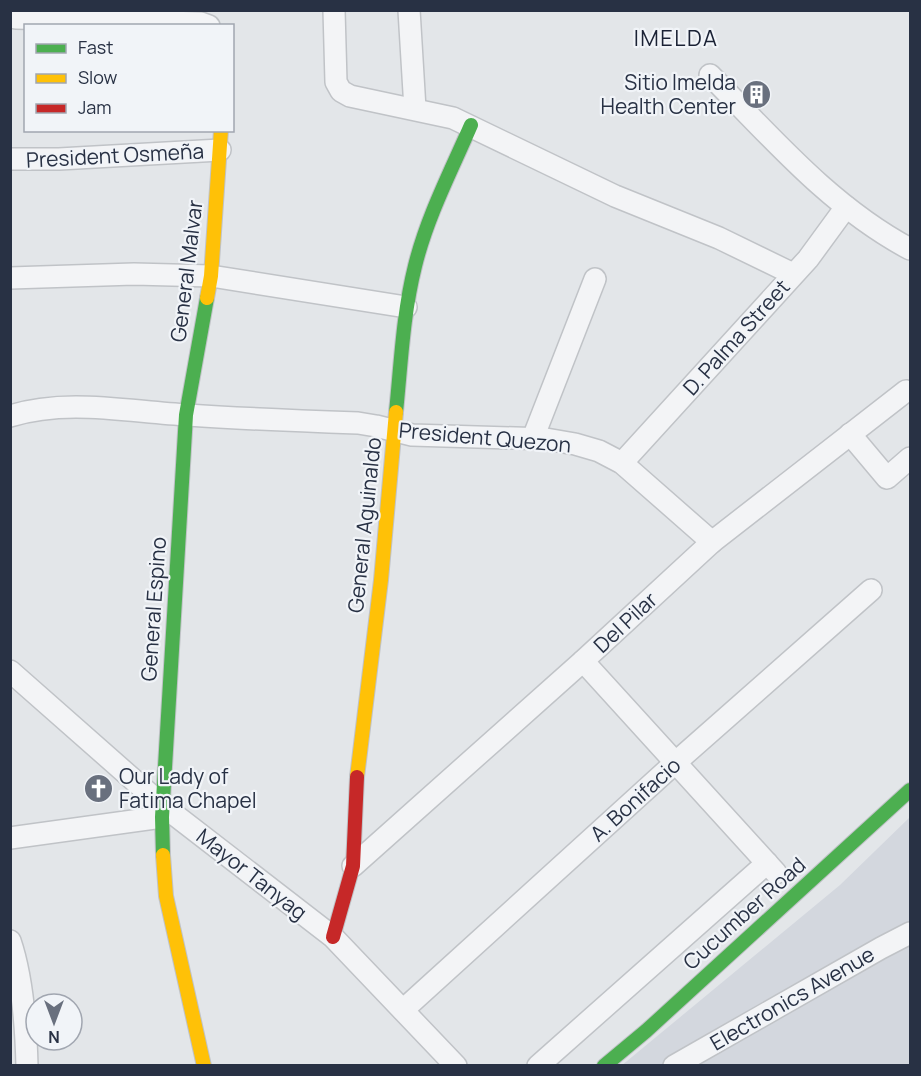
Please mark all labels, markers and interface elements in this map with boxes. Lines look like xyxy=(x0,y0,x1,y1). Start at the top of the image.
district label: IMELDA xyxy=(634,23,718,53)
legend xyxy=(24,24,234,132)
text: Fast xyxy=(78,35,113,59)
text: Slow xyxy=(78,65,118,89)
place label: Sitio Imelda Health Center xyxy=(601,68,736,120)
building icon: Sitio Imelda Health Center xyxy=(741,78,773,110)
text: Jam xyxy=(78,95,112,119)
street label: President Osmeña xyxy=(25,136,205,174)
street label: General Malvar xyxy=(163,198,209,344)
street label: D. Palma Street xyxy=(677,273,795,401)
street label: President Quezon xyxy=(398,416,572,458)
street label: General Aguinaldo xyxy=(341,436,387,614)
street label: General Espino xyxy=(134,536,172,682)
street label: Del Pilar xyxy=(587,585,663,659)
street label: A. Bonifacio xyxy=(584,751,686,847)
place label: Our Lady of Fatima Chapel xyxy=(119,762,257,814)
church icon: Our Lady of Fatima Chapel xyxy=(82,772,114,804)
street label: Mayor Tanyag xyxy=(191,822,313,926)
street label: Cucumber Road xyxy=(677,851,811,975)
street label: Electronics Avenue xyxy=(705,940,879,1056)
north arrow xyxy=(24,992,84,1052)
text: N xyxy=(48,1026,60,1048)

